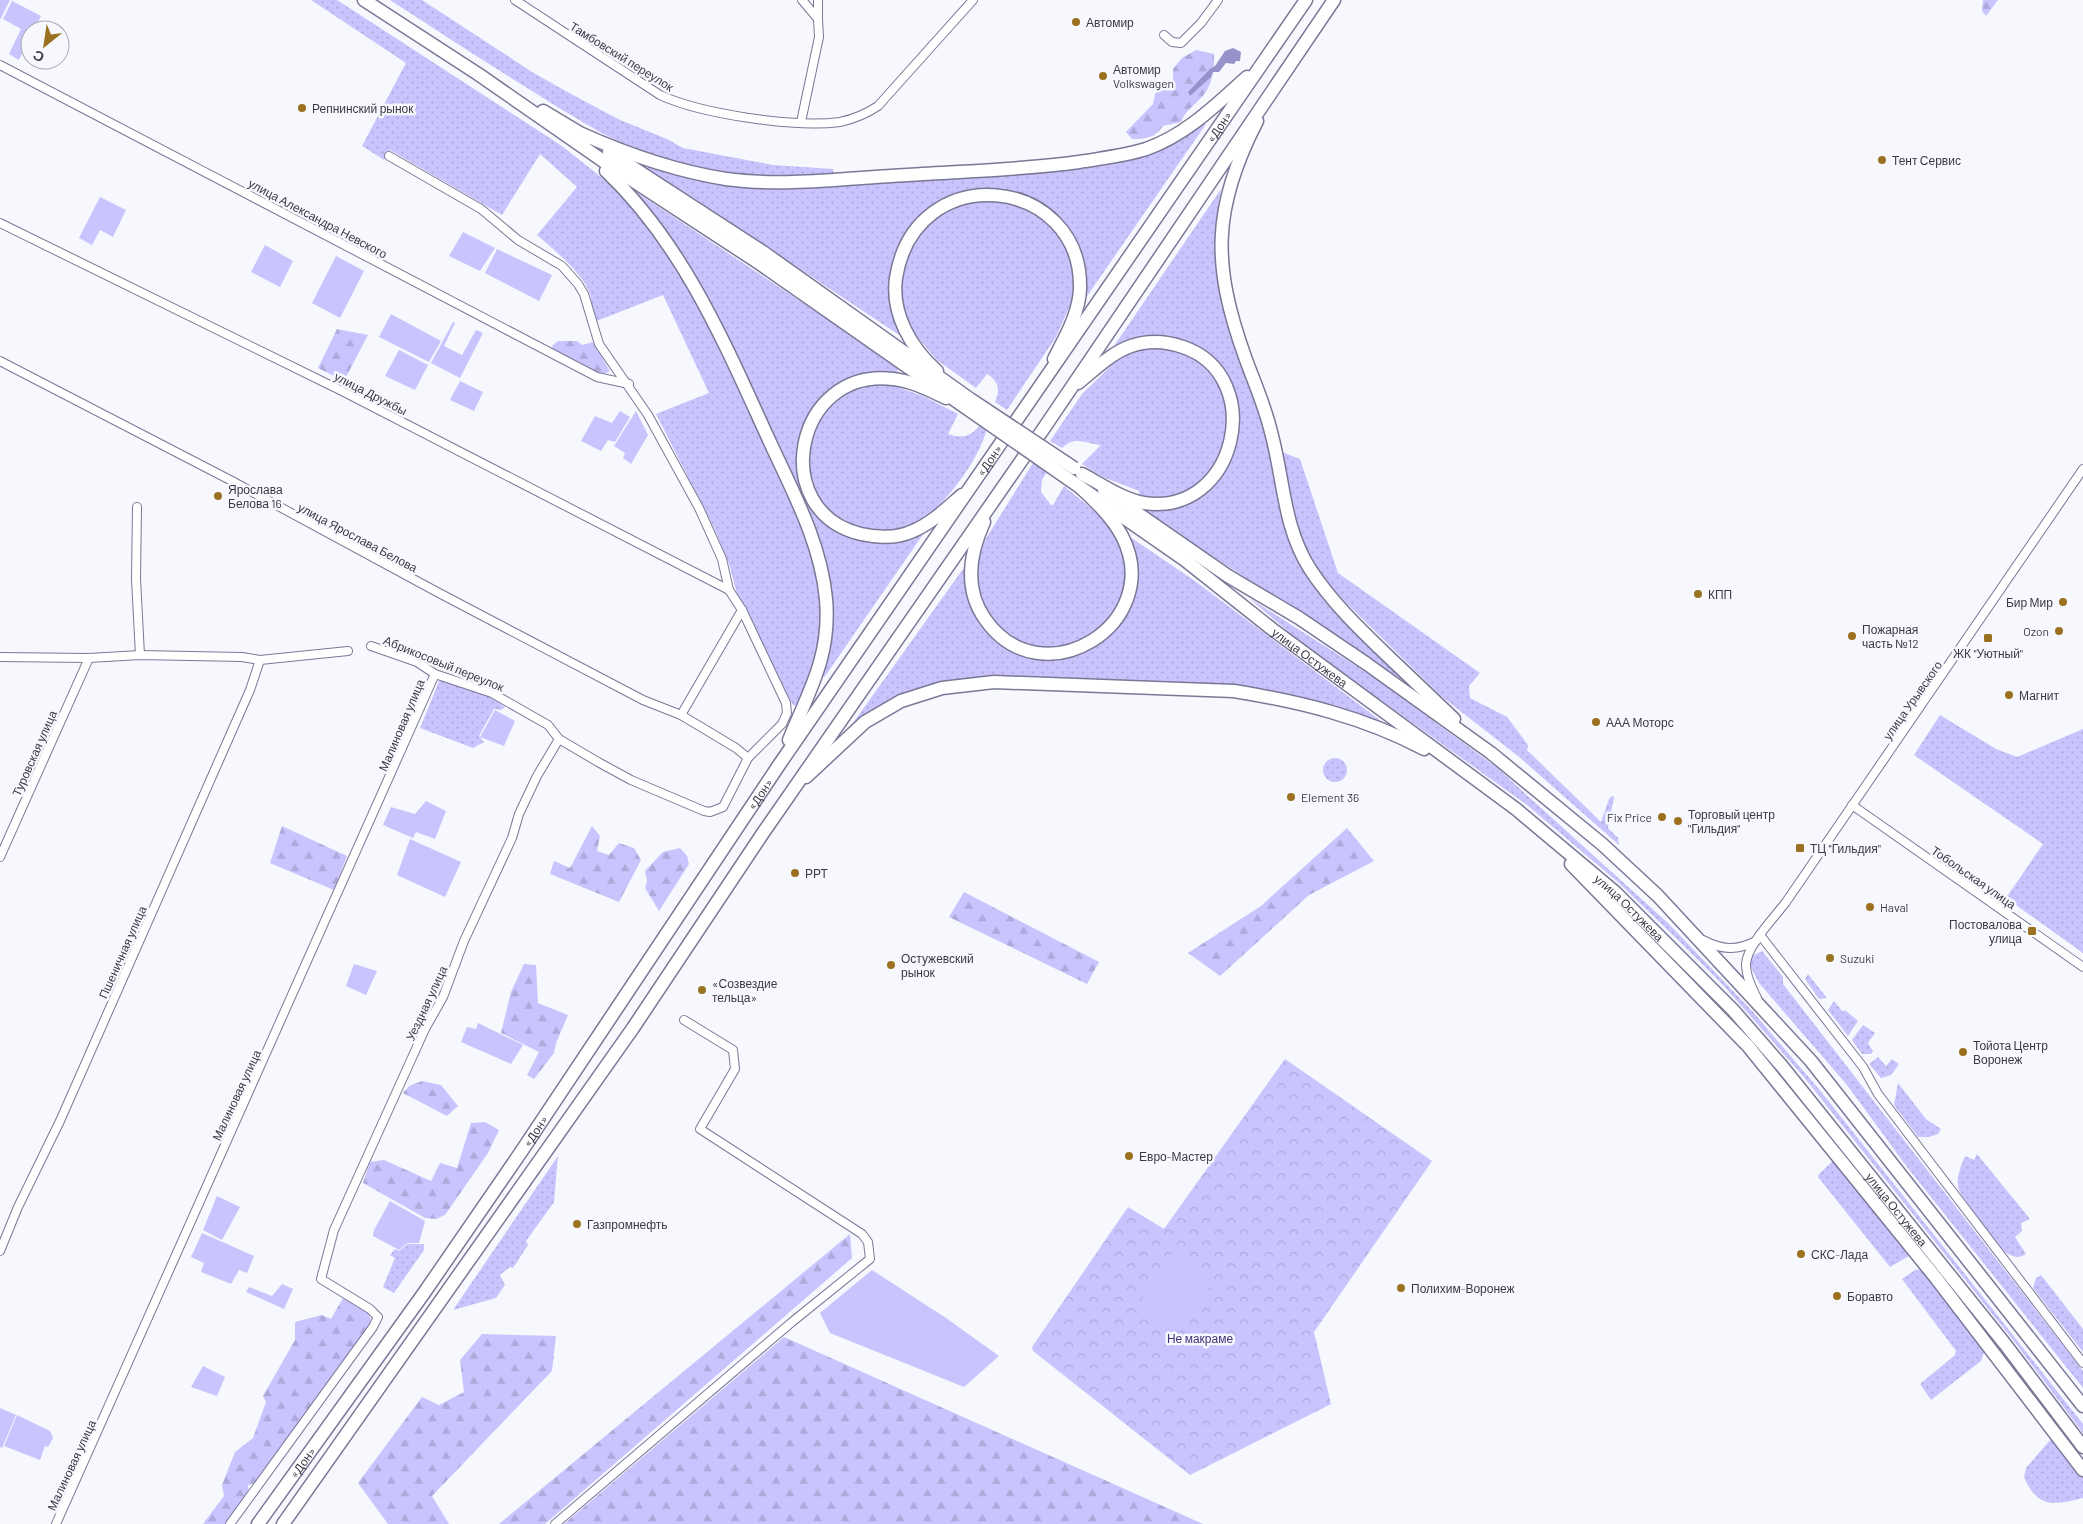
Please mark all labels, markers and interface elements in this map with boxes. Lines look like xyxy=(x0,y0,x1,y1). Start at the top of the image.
place label: Автомир xyxy=(1086,15,1134,30)
marker: Автомир xyxy=(1070,16,1082,28)
street label: Тамбовский переулок xyxy=(567,18,677,95)
north arrow xyxy=(20,20,70,70)
text: С xyxy=(30,47,47,67)
place label: Автомир Volkswagen xyxy=(1113,62,1174,90)
marker: Автомир Volkswagen xyxy=(1097,70,1109,82)
place label: Репнинский рынок xyxy=(312,101,414,116)
marker: Репнинский рынок xyxy=(296,102,308,114)
street label: «Дон» xyxy=(1203,108,1234,145)
place label: Тент Сервис xyxy=(1892,153,1961,168)
marker: Тент Сервис xyxy=(1876,154,1888,166)
street label: улица Александра Невского xyxy=(246,175,390,262)
street label: улица Дружбы xyxy=(332,369,410,418)
street label: «Дон» xyxy=(973,442,1005,478)
place label: Ярослава Белова 16 xyxy=(228,482,283,510)
marker: Ярослава Белова 16 xyxy=(212,490,224,502)
street label: улица Ярослава Белова xyxy=(295,500,420,575)
place label: КПП xyxy=(1708,587,1732,601)
marker: КПП xyxy=(1692,588,1704,600)
place label: Бир Мир xyxy=(2006,595,2053,610)
marker: Бир Мир xyxy=(2057,596,2069,608)
place label: Пожарная часть №12 xyxy=(1862,622,1919,650)
place label: Ozon xyxy=(2023,624,2049,638)
street label: улица Остужева xyxy=(1269,625,1351,690)
marker: Ozon xyxy=(2053,625,2065,637)
marker: Пожарная часть №12 xyxy=(1846,630,1858,642)
street label: Абрикосовый переулок xyxy=(381,632,507,695)
marker: ЖК "Уютный" xyxy=(1982,632,1994,644)
place label: ЖК "Уютный" xyxy=(1953,646,2023,660)
street label: улица Урывского xyxy=(1880,658,1945,743)
street label: Малиновая улица xyxy=(375,677,428,774)
place label: Магнит xyxy=(2019,688,2060,702)
marker: Магнит xyxy=(2003,689,2015,701)
street label: Туровская улица xyxy=(9,708,60,798)
place label: ААА Моторс xyxy=(1606,715,1674,730)
marker: ААА Моторс xyxy=(1590,716,1602,728)
street label: «Дон» xyxy=(744,776,775,812)
place label: Element 36 xyxy=(1301,790,1359,804)
marker: Element 36 xyxy=(1285,791,1297,803)
place label: Торговый центр "Гильдия" xyxy=(1688,807,1775,836)
place label: Fix Price xyxy=(1607,810,1652,824)
marker: Fix Price xyxy=(1656,811,1668,823)
marker: Торговый центр "Гильдия" xyxy=(1672,815,1684,827)
place label: ТЦ "Гильдия" xyxy=(1810,841,1881,856)
marker: ТЦ "Гильдия" xyxy=(1794,842,1806,854)
street label: Тобольская улица xyxy=(1929,843,2019,912)
place label: РРТ xyxy=(805,866,828,880)
marker: РРТ xyxy=(789,867,801,879)
street label: улица Остужева xyxy=(1591,871,1667,944)
place label: Haval xyxy=(1880,900,1908,914)
marker: Haval xyxy=(1864,901,1876,913)
street label: Пшеничная улица xyxy=(95,903,150,1001)
place label: Постовалова улица xyxy=(1949,917,2022,946)
marker: Постовалова улица xyxy=(2026,925,2038,937)
place label: Остужевский рынок xyxy=(901,951,974,980)
place label: Suzuki xyxy=(1840,951,1874,965)
marker: Suzuki xyxy=(1824,952,1836,964)
marker: Остужевский рынок xyxy=(885,959,897,971)
street label: Уездная улица xyxy=(403,963,450,1043)
place label: «Созвездие тельца» xyxy=(712,976,778,1005)
marker: «Созвездие тельца» xyxy=(696,984,708,996)
place label: Тойота Центр Воронеж xyxy=(1973,1038,2048,1067)
marker: Тойота Центр Воронеж xyxy=(1957,1046,1969,1058)
street label: Малиновая улица xyxy=(209,1047,264,1143)
street label: «Дон» xyxy=(520,1113,550,1149)
place label: Евро-Мастер xyxy=(1139,1149,1213,1164)
marker: Евро-Мастер xyxy=(1123,1150,1135,1162)
street label: улица Остужева xyxy=(1862,1170,1931,1249)
place label: Газпромнефть xyxy=(587,1217,668,1232)
marker: Газпромнефть xyxy=(571,1218,583,1230)
place label: СКС-Лада xyxy=(1811,1247,1868,1262)
marker: СКС-Лада xyxy=(1795,1248,1807,1260)
place label: Полихим-Воронеж xyxy=(1411,1281,1515,1296)
marker: Полихим-Воронеж xyxy=(1395,1282,1407,1294)
place label: Боравто xyxy=(1847,1289,1893,1304)
marker: Боравто xyxy=(1831,1290,1843,1302)
park label: Не макраме xyxy=(1167,1331,1233,1346)
street label: Малиновая улица xyxy=(44,1417,99,1513)
street label: «Дон» xyxy=(287,1444,318,1480)

